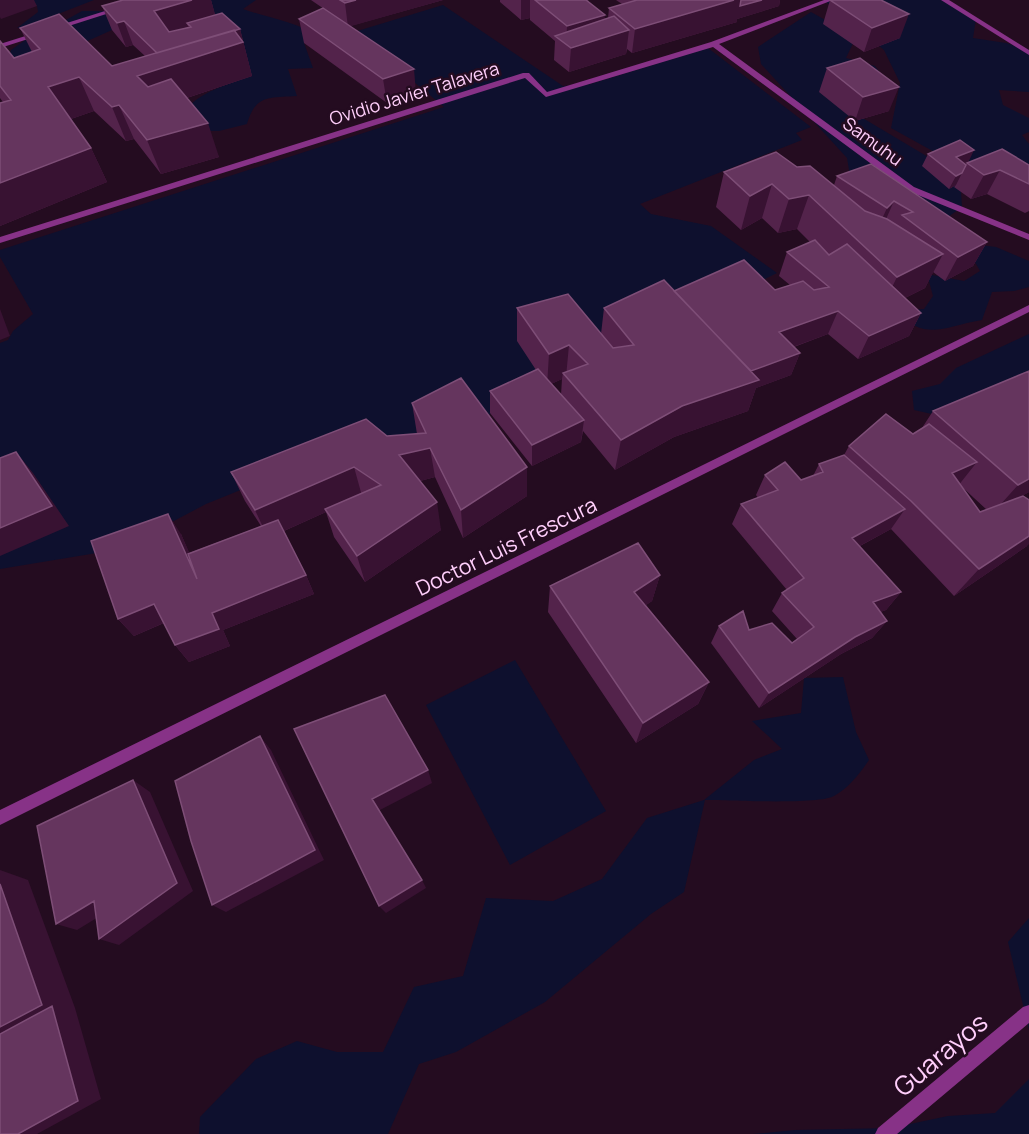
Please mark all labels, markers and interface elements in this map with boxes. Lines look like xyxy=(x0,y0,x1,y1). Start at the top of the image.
street label: Ovidio Javier Talavera xyxy=(326,56,502,130)
street label: Samuhu xyxy=(838,111,908,171)
street label: Doctor Luis Frescura xyxy=(411,490,601,602)
street label: Guarayos xyxy=(885,1004,995,1104)

